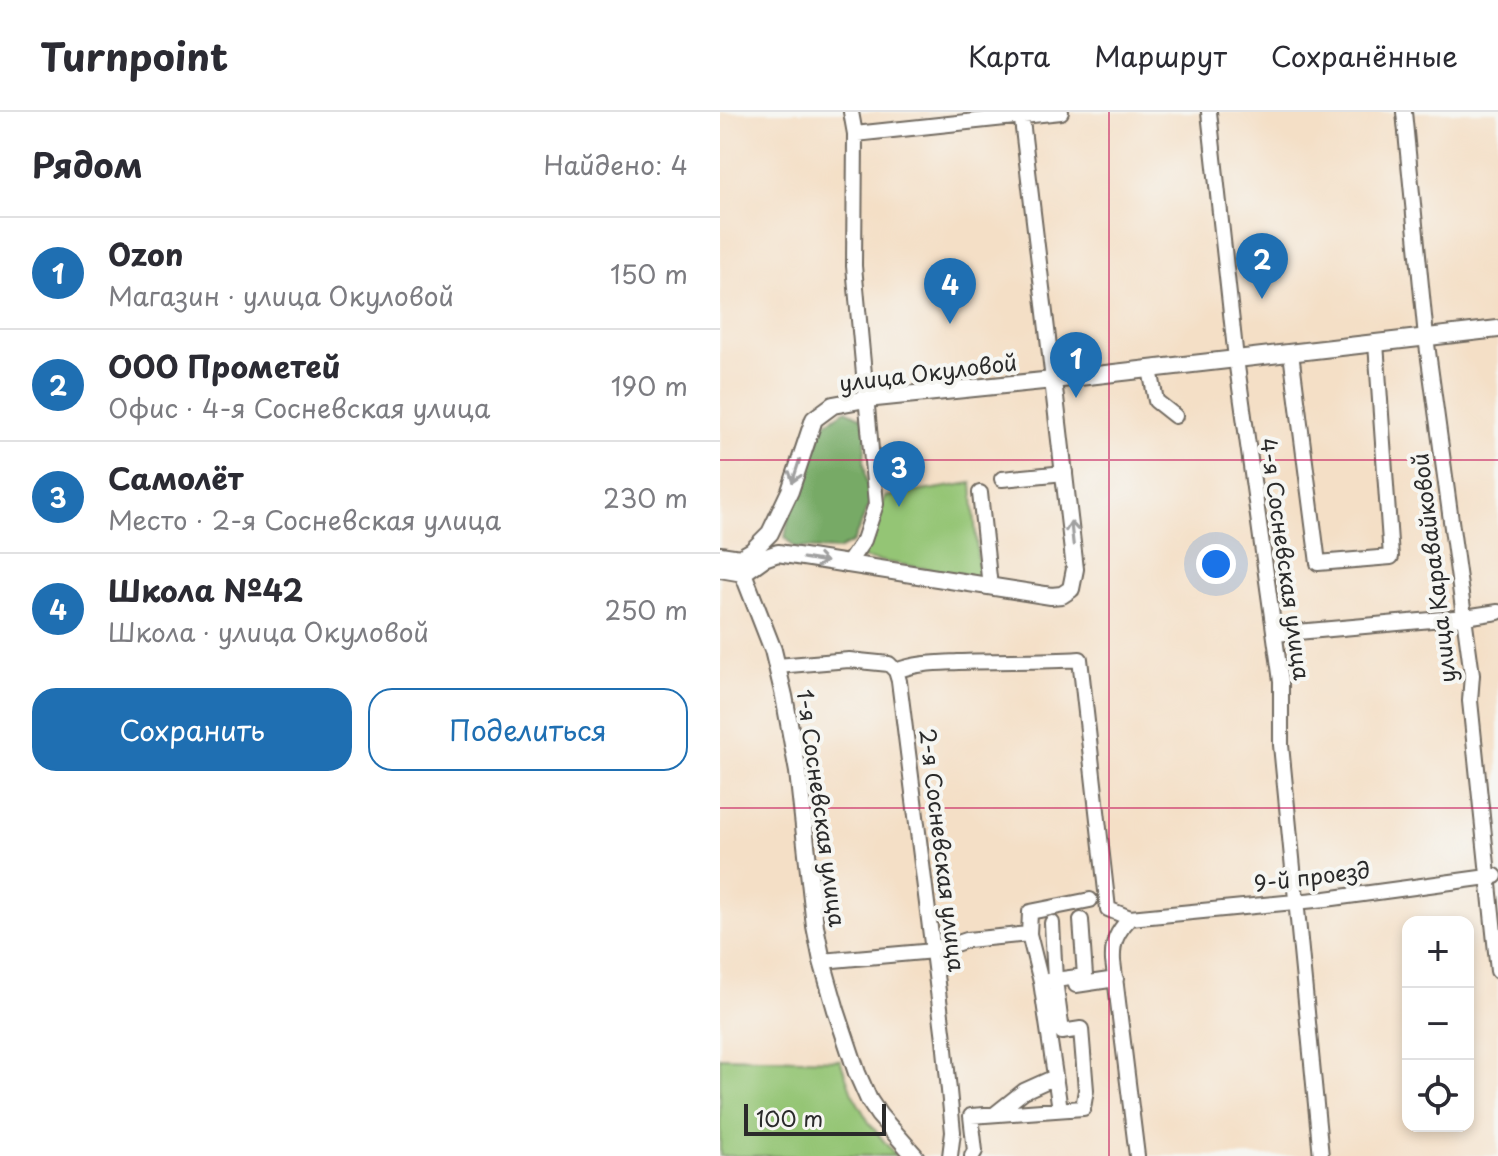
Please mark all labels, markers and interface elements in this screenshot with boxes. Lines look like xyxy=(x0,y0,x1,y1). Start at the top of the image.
text: Turnpoint xyxy=(40,27,228,84)
text: Карта xyxy=(968,34,1050,77)
text: Маршрут xyxy=(1094,34,1227,77)
text: Сохранённые xyxy=(1271,34,1458,77)
text: Рядом xyxy=(32,138,143,190)
text: Найдено: 4 xyxy=(543,145,688,184)
text: Ozon xyxy=(108,231,183,276)
pin: 2 xyxy=(1236,233,1288,299)
text: 1 xyxy=(52,254,64,293)
text: 150 m xyxy=(610,254,688,293)
pin: 4 xyxy=(924,258,976,324)
text: Магазин · улица Окуловой xyxy=(108,276,454,315)
pin: 1 xyxy=(1050,332,1102,398)
text: ООО Прометей xyxy=(108,343,341,388)
street label: улица Окуловой xyxy=(837,344,1018,399)
text: 2 xyxy=(49,366,67,405)
text: 190 m xyxy=(611,366,688,405)
text: Офис · 4-я Сосневская улица xyxy=(108,388,490,427)
street label: 4-я Сосневская улица xyxy=(1253,436,1320,682)
pin: 3 xyxy=(873,441,925,507)
street label: улица Каравайковой xyxy=(1402,452,1463,685)
text: Самолёт xyxy=(108,455,243,500)
one-way arrow xyxy=(788,458,803,483)
text: 3 xyxy=(49,478,67,517)
text: 230 m xyxy=(603,478,688,517)
text: Место · 2-я Сосневская улица xyxy=(108,500,501,539)
one-way arrow xyxy=(1065,521,1080,547)
your location xyxy=(1196,544,1236,584)
one-way arrow xyxy=(802,553,828,568)
text: Школа №42 xyxy=(108,567,303,612)
text: 4 xyxy=(49,590,67,629)
text: 250 m xyxy=(604,590,688,629)
text: Школа · улица Окуловой xyxy=(108,612,429,651)
street label: 1-я Сосневская улица xyxy=(789,687,856,929)
button: Сохранить xyxy=(32,688,352,771)
button: Поделиться xyxy=(368,688,688,771)
street label: 2-я Сосневская улица xyxy=(912,726,975,973)
street label: 9-й проезд xyxy=(1252,852,1372,899)
map controls xyxy=(1402,916,1474,1132)
button: + xyxy=(1402,916,1474,988)
button: − xyxy=(1402,988,1474,1060)
button: locate xyxy=(1402,1060,1474,1132)
scale bar xyxy=(744,1100,886,1136)
text: 100 m xyxy=(756,1101,823,1134)

